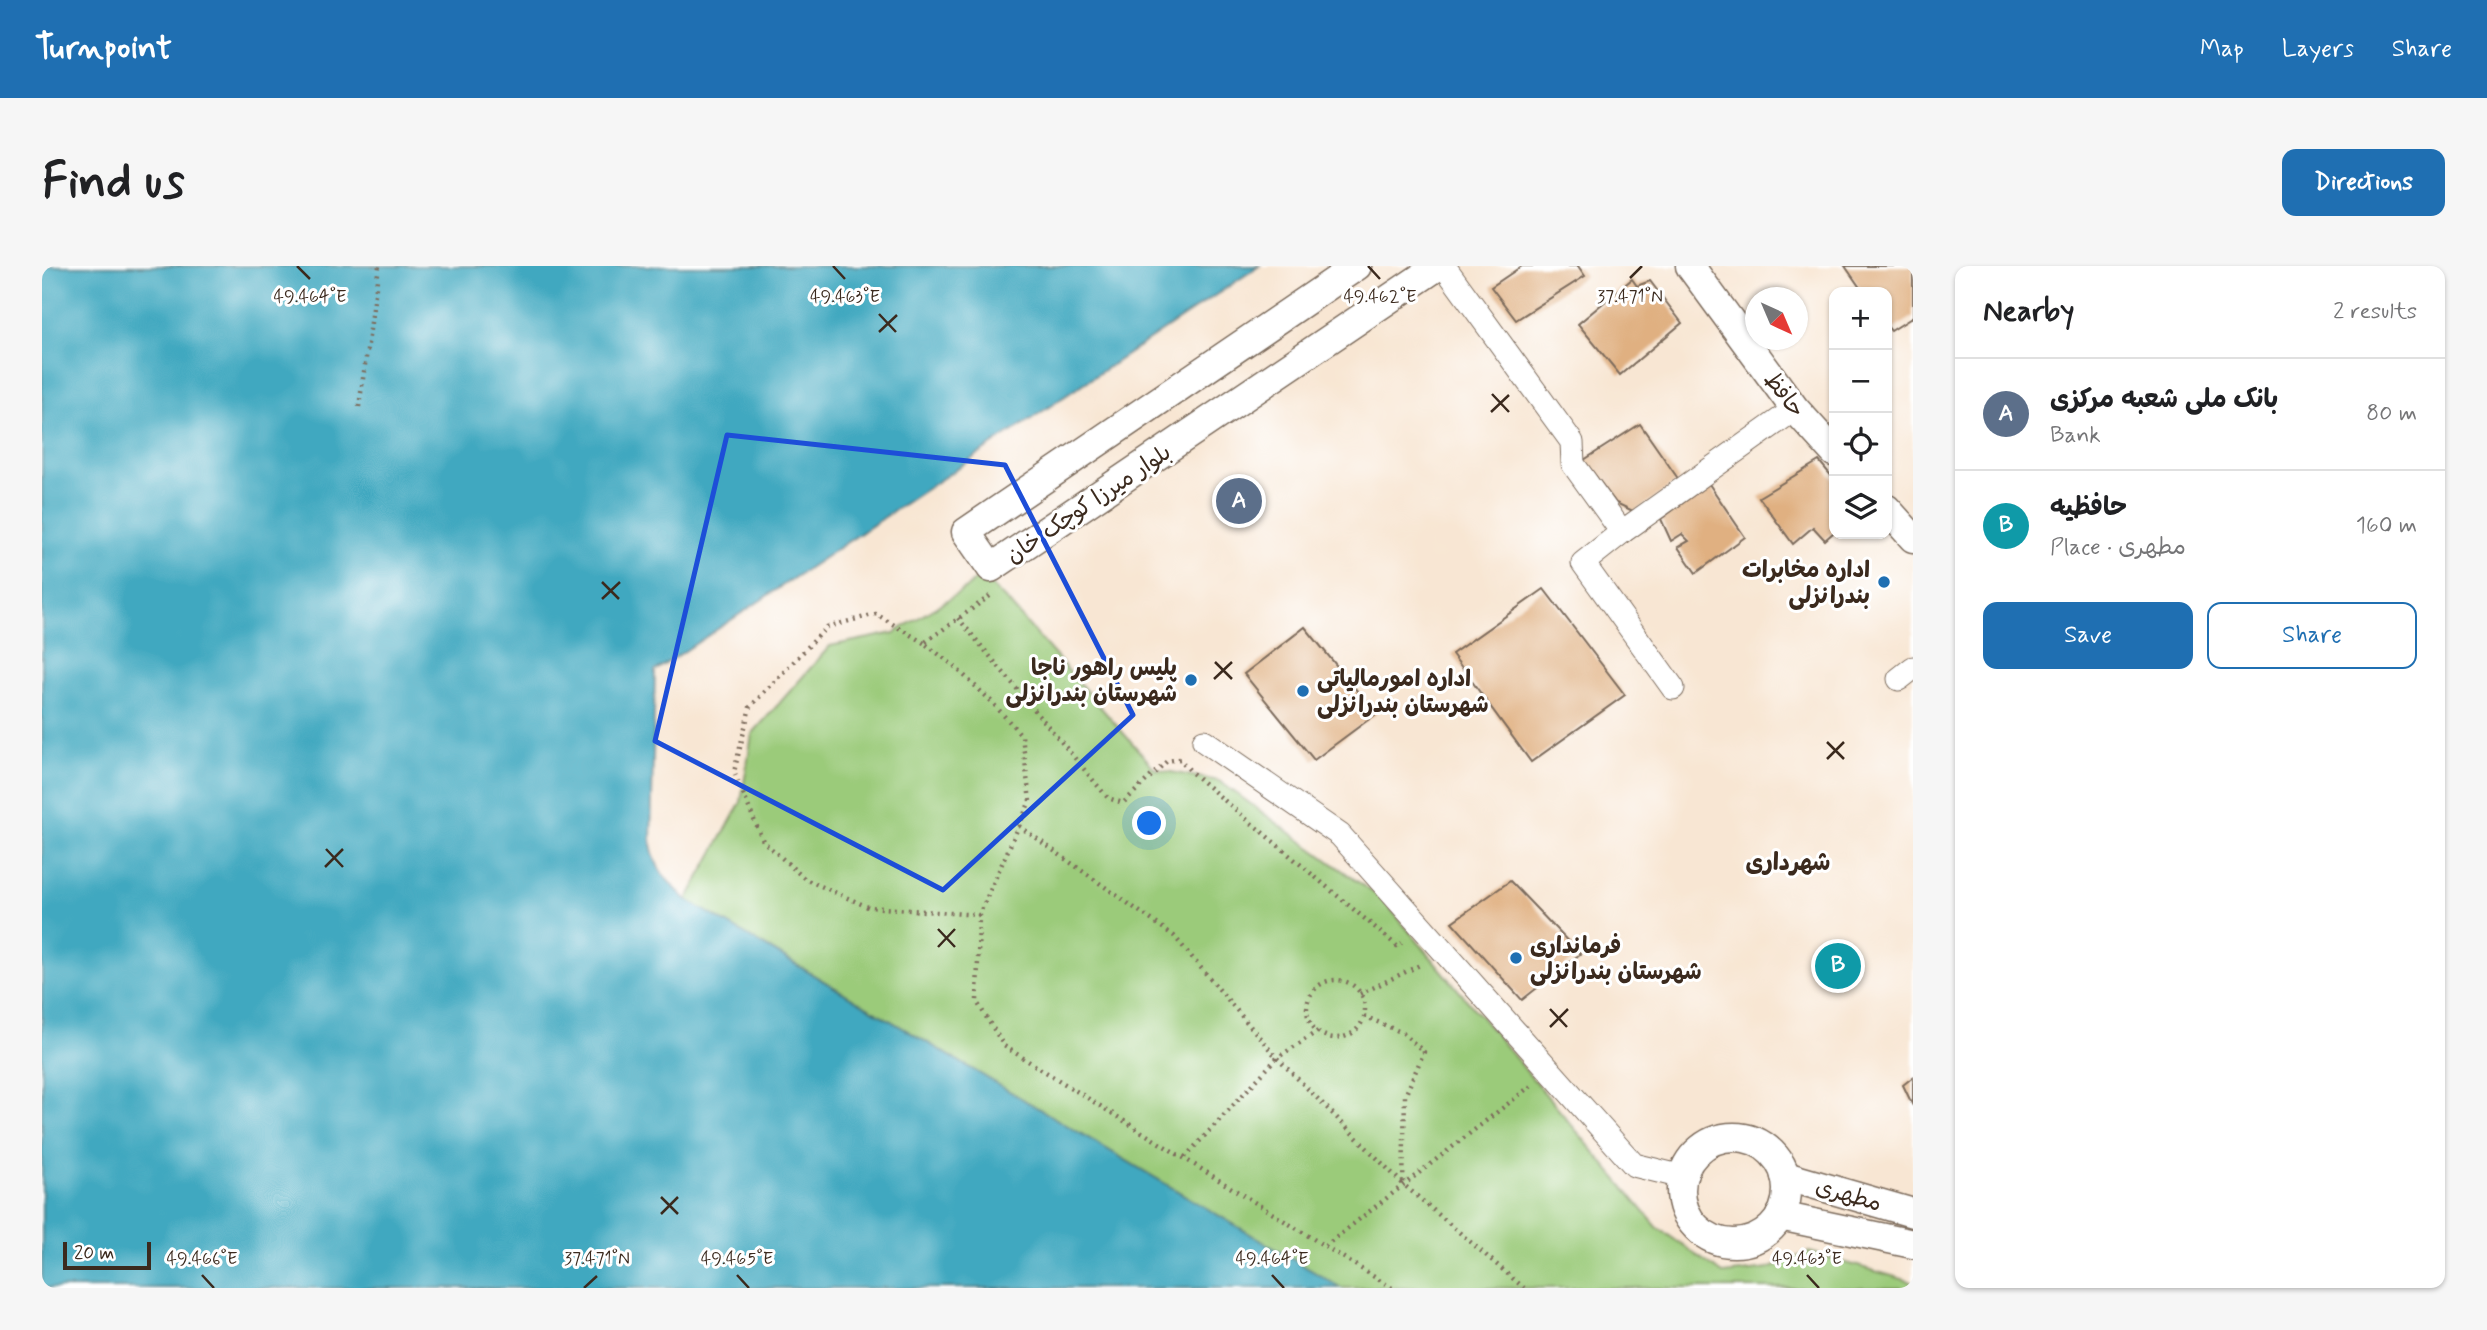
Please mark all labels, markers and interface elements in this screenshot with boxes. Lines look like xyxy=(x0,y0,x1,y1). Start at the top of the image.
text: Turnpoint xyxy=(35,27,172,71)
text: Map xyxy=(2200,34,2244,65)
text: Layers xyxy=(2282,34,2354,65)
text: Share xyxy=(2392,34,2452,65)
button: Directions xyxy=(2282,149,2445,216)
text: Find us xyxy=(42,150,185,215)
text: 49.464°E xyxy=(273,285,347,309)
text: 49.463°E xyxy=(810,285,880,309)
text: 49.462°E xyxy=(1343,285,1417,309)
text: 37.471°N xyxy=(1597,285,1663,309)
north arrow xyxy=(1745,287,1808,350)
map controls xyxy=(1829,287,1892,539)
button: + xyxy=(1829,287,1892,350)
text: Nearby xyxy=(1983,292,2074,331)
text: 2 results xyxy=(2333,297,2417,327)
button: − xyxy=(1829,350,1892,413)
street label: حافظ xyxy=(1756,366,1811,424)
text: بانک ملی شعبه مرکزی xyxy=(2050,383,2278,417)
text: A xyxy=(1998,399,2014,429)
text: 80 m xyxy=(2366,399,2417,429)
button: locate xyxy=(1829,413,1892,476)
text: Bank xyxy=(2050,421,2101,451)
street label: بلوار میرزا کوچک خان xyxy=(1001,438,1178,571)
pin: A xyxy=(1216,475,1262,527)
button: layers xyxy=(1829,476,1892,539)
text: حافظیه xyxy=(2050,491,2127,525)
text: B xyxy=(1999,511,2013,541)
text: 160 m xyxy=(2356,511,2417,541)
text: Place · مطهری xyxy=(2050,533,2186,563)
place label: اداره مخابرات بندرانزلی xyxy=(1742,556,1870,612)
marker: اداره مخابرات بندرانزلی xyxy=(1876,574,1892,590)
button: Save xyxy=(1983,602,2193,669)
button: Share xyxy=(2207,602,2417,669)
place label: پلیس راهور ناجا شهرستان بندرانزلی xyxy=(1005,654,1177,710)
place label: اداره امورمالیاتی شهرستان بندرانزلی xyxy=(1317,665,1489,721)
marker: پلیس راهور ناجا شهرستان بندرانزلی xyxy=(1183,672,1199,688)
marker: اداره امورمالیاتی شهرستان بندرانزلی xyxy=(1295,683,1311,699)
your location xyxy=(1132,806,1166,840)
district label: شهرداری xyxy=(1746,848,1830,879)
place label: فرمانداری شهرستان بندرانزلی xyxy=(1530,932,1702,988)
pin: B xyxy=(1815,940,1861,992)
marker: فرمانداری شهرستان بندرانزلی xyxy=(1508,950,1524,966)
street label: مطهری xyxy=(1812,1172,1885,1220)
scale bar xyxy=(63,1239,150,1271)
text: 20 m xyxy=(74,1241,114,1266)
text: 49.466°E xyxy=(167,1247,237,1271)
text: 37.471°N xyxy=(564,1247,630,1271)
text: 49.465°E xyxy=(701,1247,773,1271)
text: 49.464°E xyxy=(1235,1247,1309,1271)
text: 49.463°E xyxy=(1772,1247,1842,1271)

